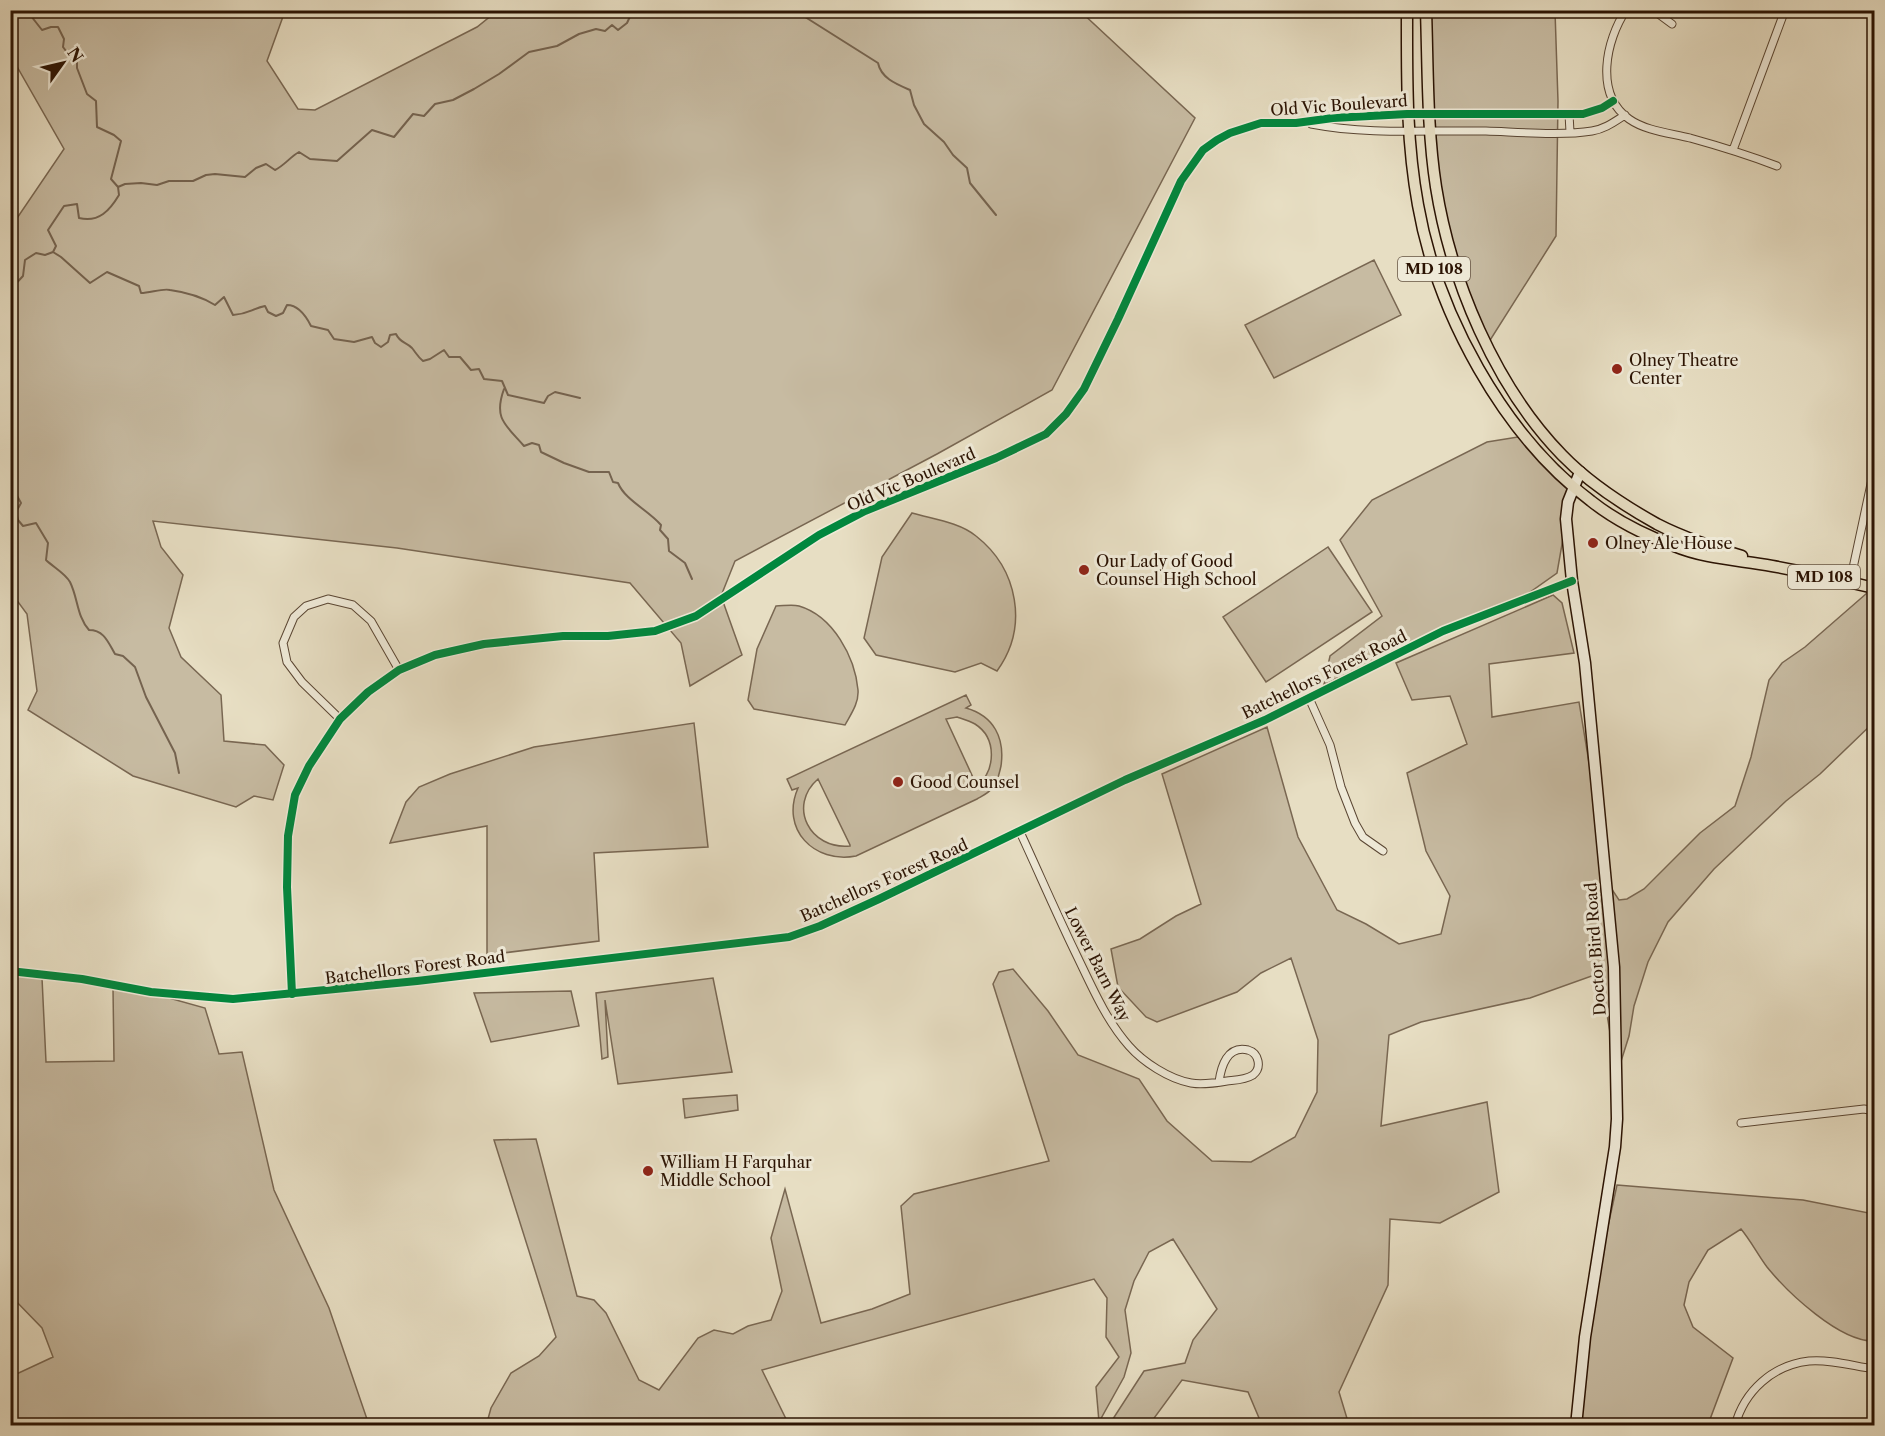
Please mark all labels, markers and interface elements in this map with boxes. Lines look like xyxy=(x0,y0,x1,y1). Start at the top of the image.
north arrow xyxy=(33,33,93,93)
text: N xyxy=(63,43,88,66)
street label: Old Vic Boulevard xyxy=(1270,90,1409,120)
road number: MD 108 xyxy=(1398,257,1470,281)
place label: Olney Theatre Center xyxy=(1629,350,1738,388)
marker: Olney Theatre Center xyxy=(1610,362,1624,376)
street label: Old Vic Boulevard xyxy=(844,443,978,515)
place label: Olney Ale House xyxy=(1605,533,1732,553)
marker: Olney Ale House xyxy=(1586,536,1600,550)
place label: Our Lady of Good Counsel High School xyxy=(1096,551,1257,589)
marker: Our Lady of Good Counsel High School xyxy=(1077,563,1091,577)
road number: MD 108 xyxy=(1788,565,1860,589)
street label: Batchellors Forest Road xyxy=(1238,625,1410,723)
place label: Good Counsel xyxy=(910,772,1019,792)
marker: Good Counsel xyxy=(891,775,905,789)
street label: Batchellors Forest Road xyxy=(797,834,971,926)
street label: Doctor Bird Road xyxy=(1580,882,1610,1016)
street label: Lower Barn Way xyxy=(1061,904,1136,1025)
street label: Batchellors Forest Road xyxy=(324,946,506,988)
place label: William H Farquhar Middle School xyxy=(659,1152,812,1190)
marker: William H Farquhar Middle School xyxy=(641,1164,655,1178)

